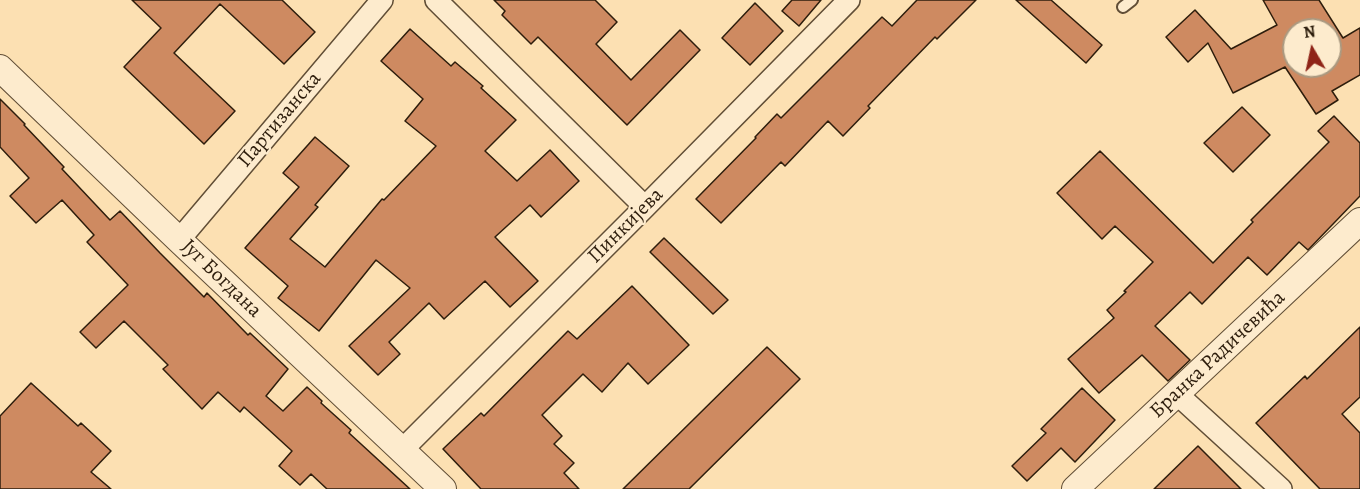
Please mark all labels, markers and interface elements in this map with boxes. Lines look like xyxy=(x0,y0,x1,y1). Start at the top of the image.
north arrow xyxy=(1282,18,1342,78)
text: N xyxy=(1302,20,1317,44)
street label: Партизанска xyxy=(233,67,327,173)
street label: Пинкијева xyxy=(583,183,669,269)
street label: Југ Богдана xyxy=(175,234,267,324)
street label: Бранка Радичевића xyxy=(1145,286,1291,424)

